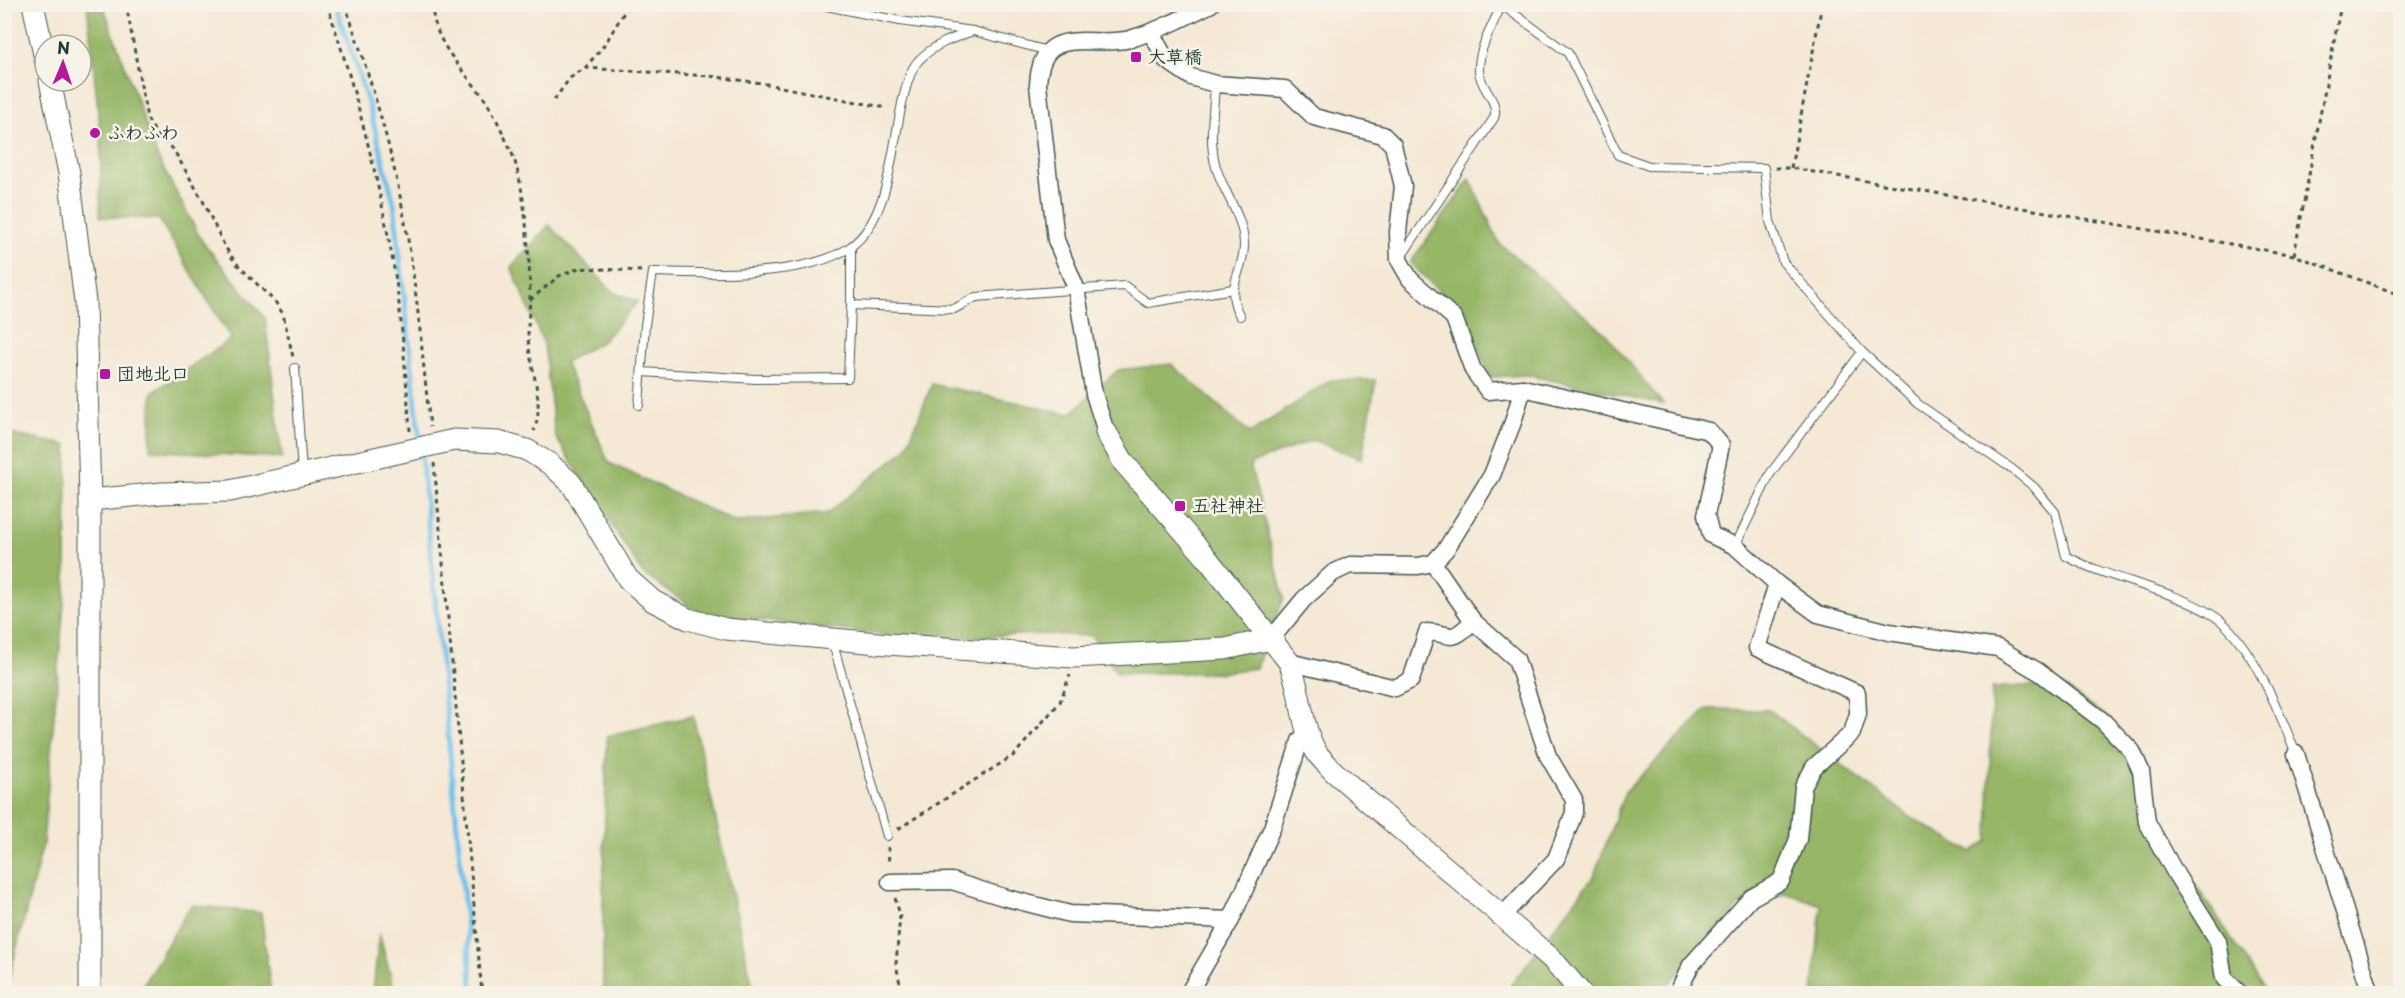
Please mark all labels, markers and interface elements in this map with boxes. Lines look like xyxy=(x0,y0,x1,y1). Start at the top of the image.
north arrow xyxy=(33,33,93,93)
text: N xyxy=(57,35,70,59)
place label: 大草橋 xyxy=(1148,42,1202,69)
marker: 大草橋 xyxy=(1129,50,1143,64)
place label: ふわふわ xyxy=(107,118,179,145)
marker: ふわふわ xyxy=(88,126,102,140)
place label: 団地北口 xyxy=(117,359,189,386)
marker: 団地北口 xyxy=(98,367,112,381)
place label: 五社神社 xyxy=(1192,491,1264,518)
marker: 五社神社 xyxy=(1173,499,1187,513)

